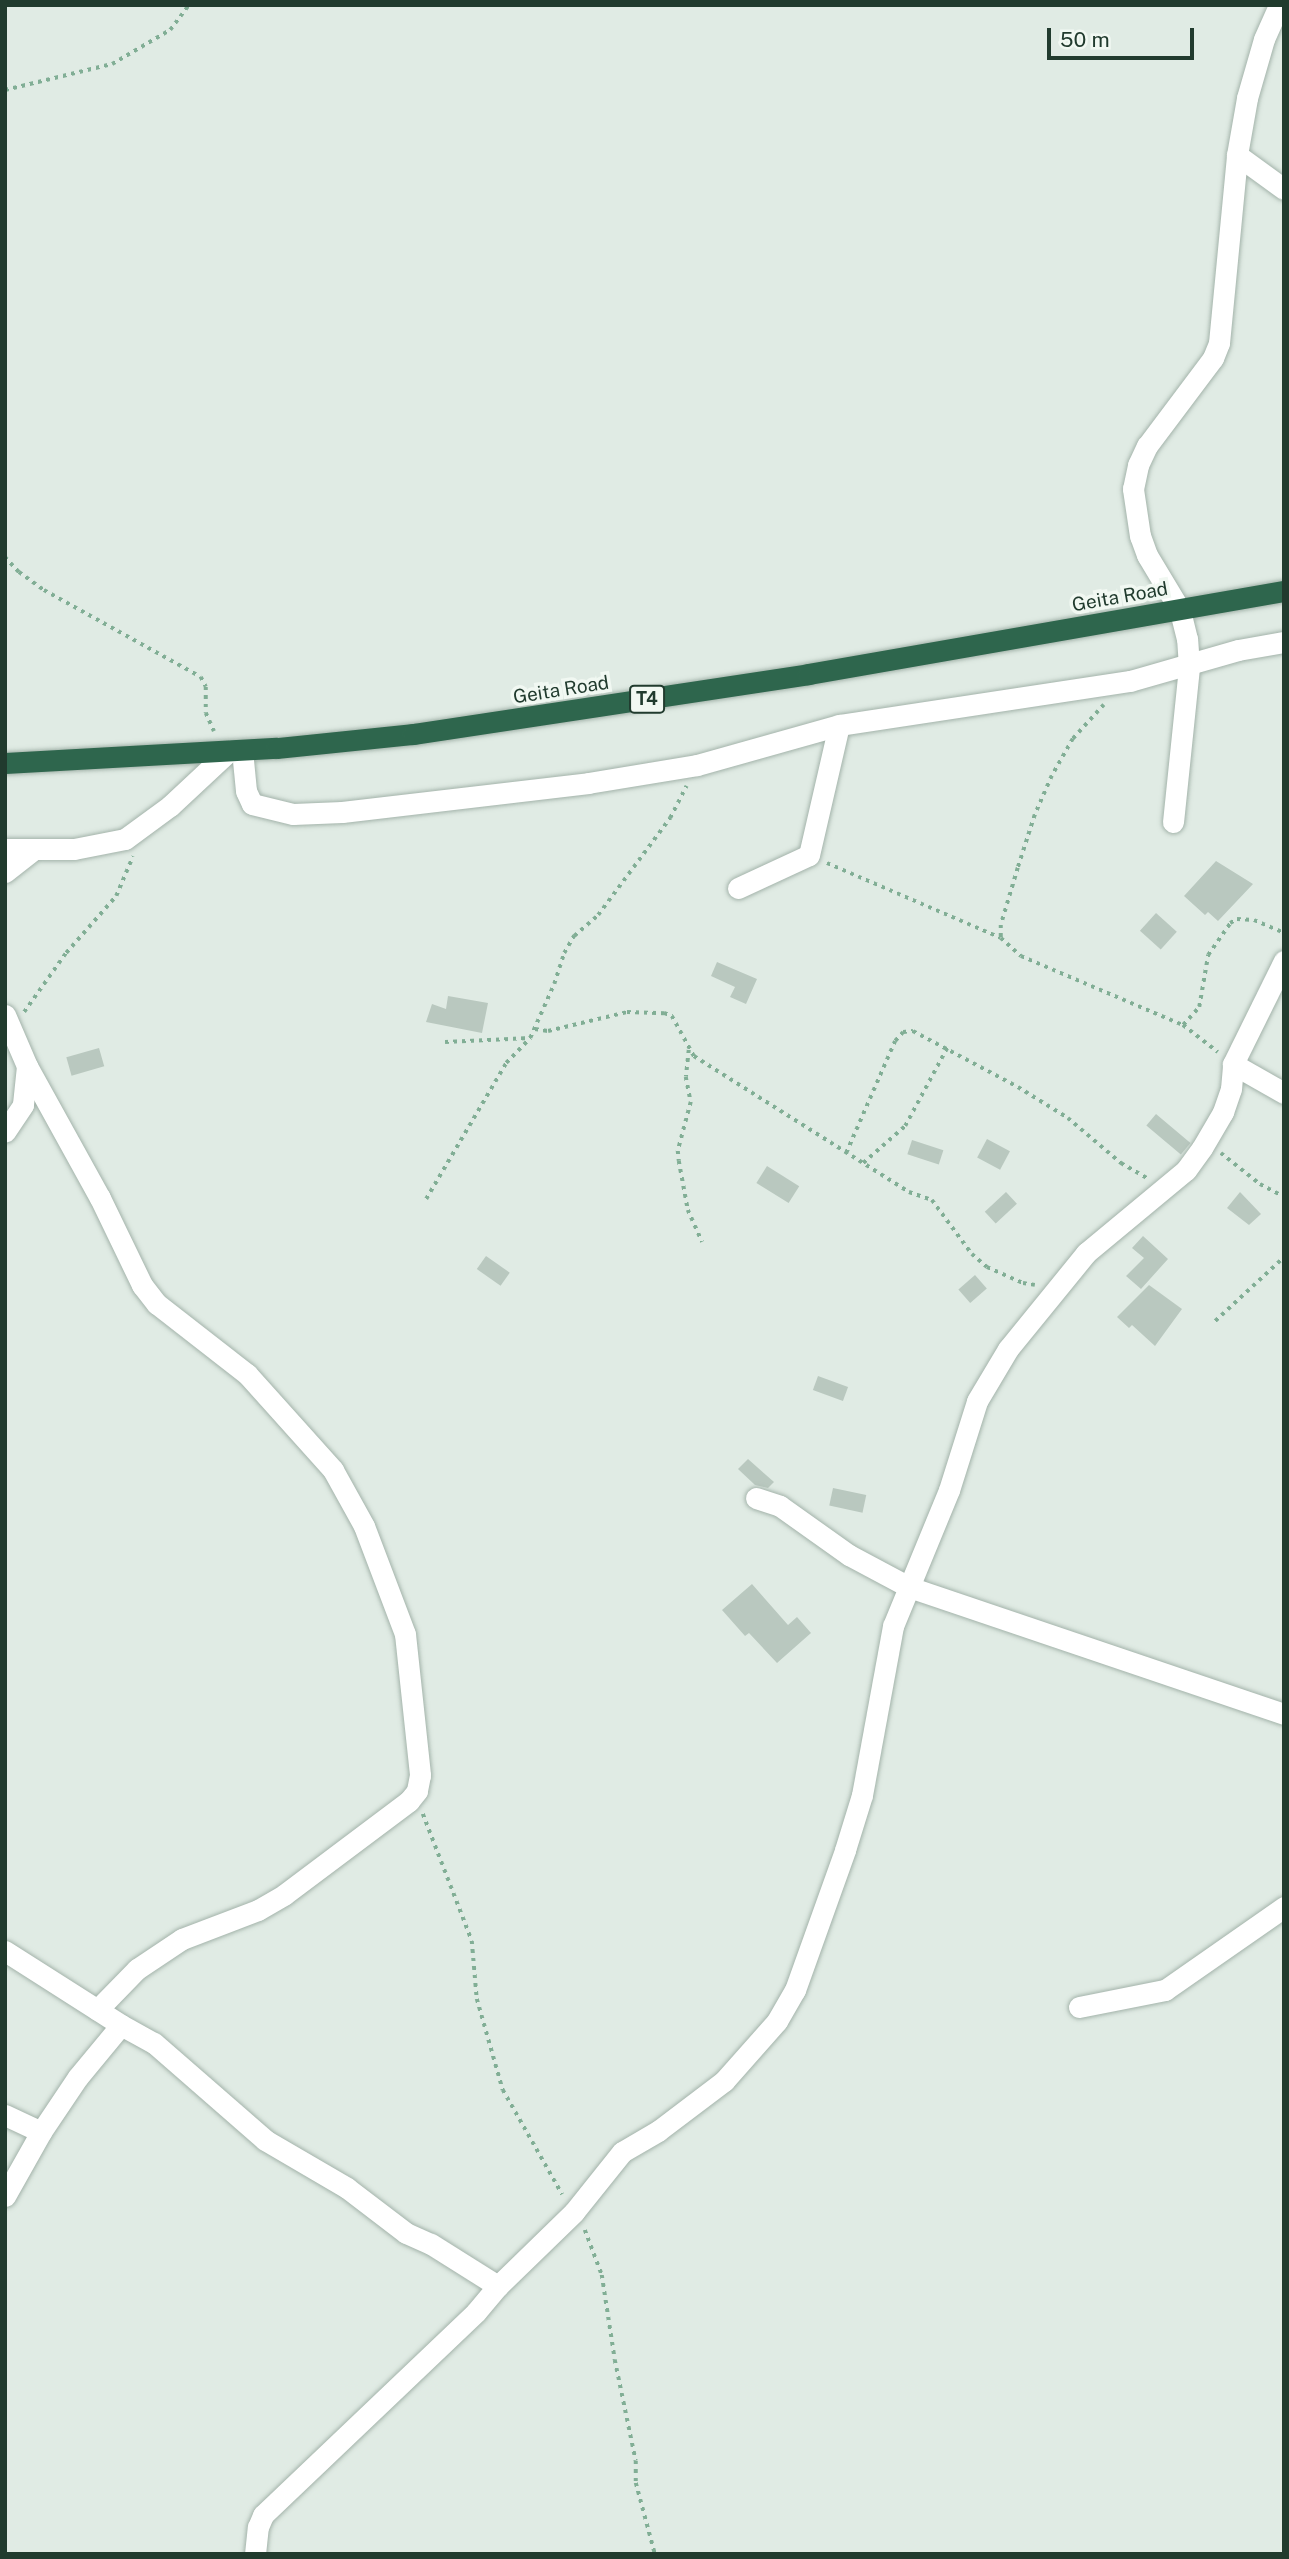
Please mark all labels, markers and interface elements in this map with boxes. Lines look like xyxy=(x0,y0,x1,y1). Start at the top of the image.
scale bar xyxy=(1051,14,1198,58)
text: 50 m xyxy=(1060,27,1110,52)
street label: Geita Road xyxy=(1070,577,1170,617)
street label: Geita Road xyxy=(511,671,611,709)
road number: T4 xyxy=(628,684,666,714)

